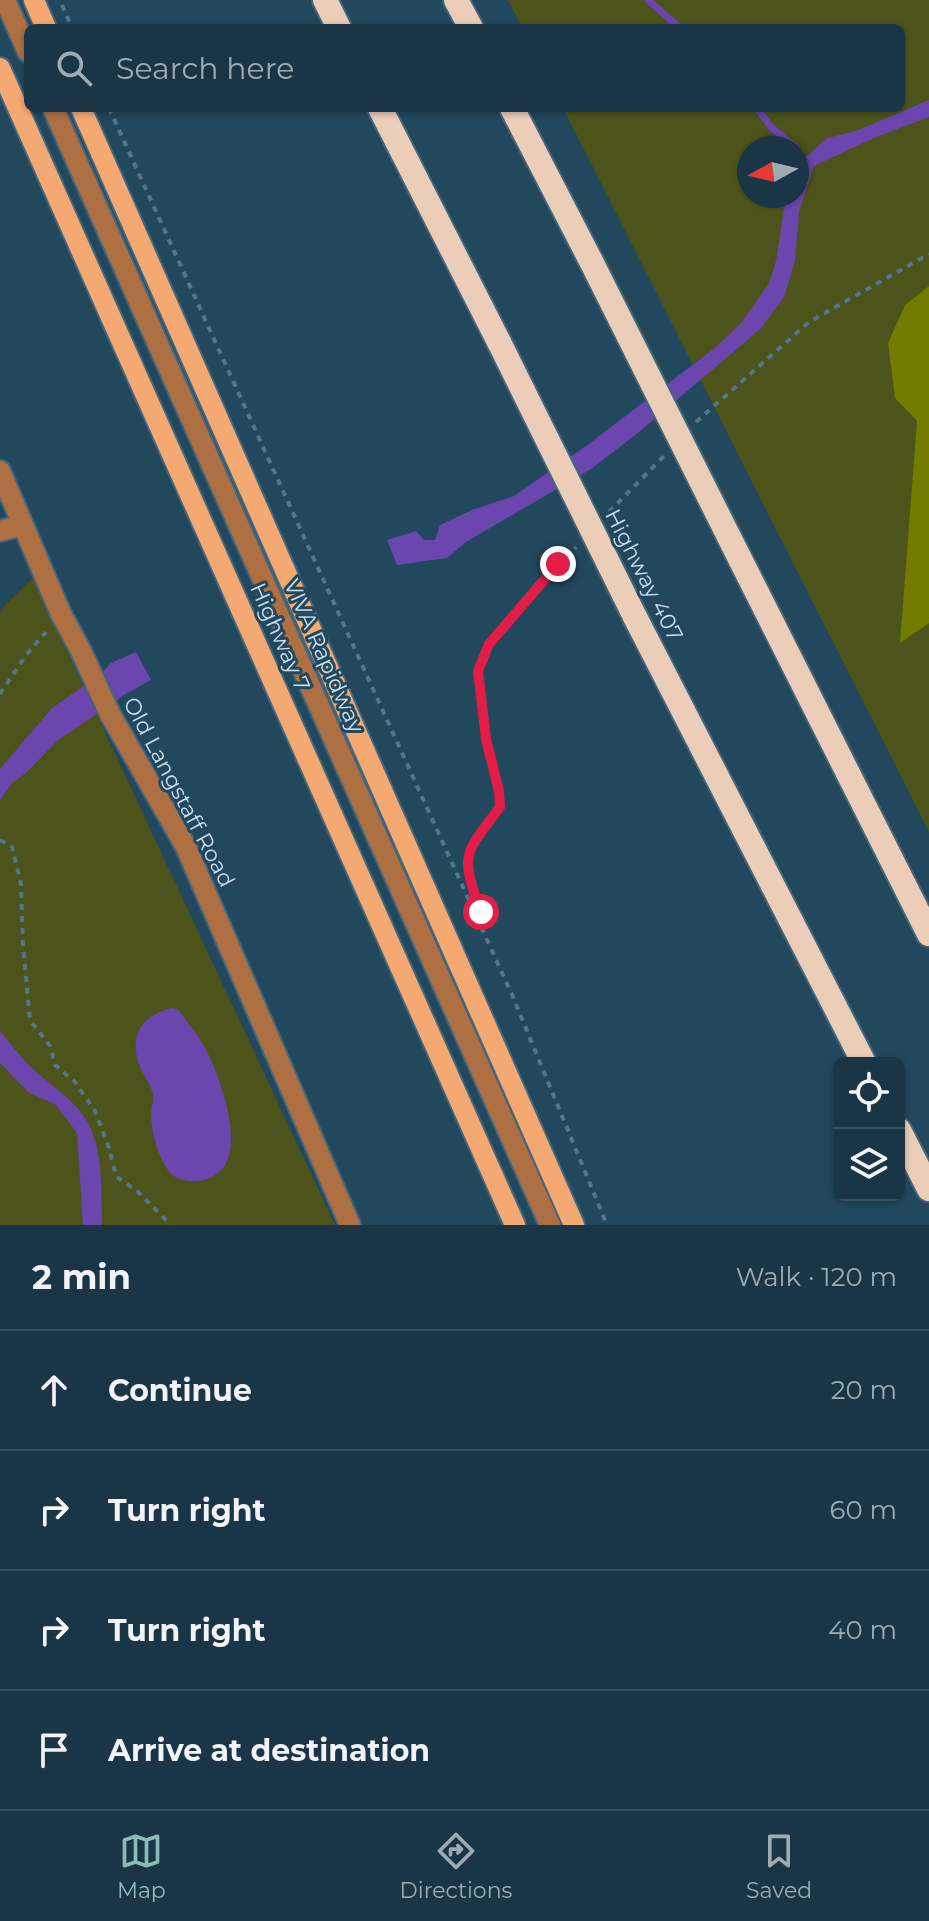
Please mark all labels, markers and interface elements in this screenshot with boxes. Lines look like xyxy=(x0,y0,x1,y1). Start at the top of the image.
search box xyxy=(24,24,905,112)
icon: search xyxy=(52,46,96,90)
text: Search here xyxy=(116,50,294,87)
north arrow xyxy=(737,136,809,208)
street label: Highway 407 xyxy=(599,504,689,646)
route end xyxy=(540,546,576,582)
street label: VIVA Rapidway xyxy=(278,575,370,737)
street label: Highway 7 xyxy=(244,579,316,695)
street label: Old Langstaff Road xyxy=(117,692,241,892)
route start xyxy=(463,894,499,930)
map controls xyxy=(833,1057,905,1201)
button: locate xyxy=(833,1057,905,1129)
button: layers xyxy=(833,1129,905,1201)
text: 2 min xyxy=(32,1256,131,1298)
text: Walk · 120 m xyxy=(736,1261,897,1293)
icon: ahead xyxy=(32,1368,76,1412)
text: Continue xyxy=(108,1372,252,1409)
text: 20 m xyxy=(831,1374,897,1406)
icon: right xyxy=(32,1488,76,1532)
text: Turn right xyxy=(108,1492,265,1529)
text: 60 m xyxy=(830,1494,897,1526)
icon: right xyxy=(32,1608,76,1652)
text: Turn right xyxy=(108,1612,265,1649)
text: 40 m xyxy=(828,1614,897,1646)
icon: arrive xyxy=(32,1728,76,1772)
text: Arrive at destination xyxy=(108,1732,430,1769)
tab: Map xyxy=(117,1829,166,1904)
tab: Directions xyxy=(400,1829,512,1904)
tab: Saved xyxy=(746,1829,812,1904)

